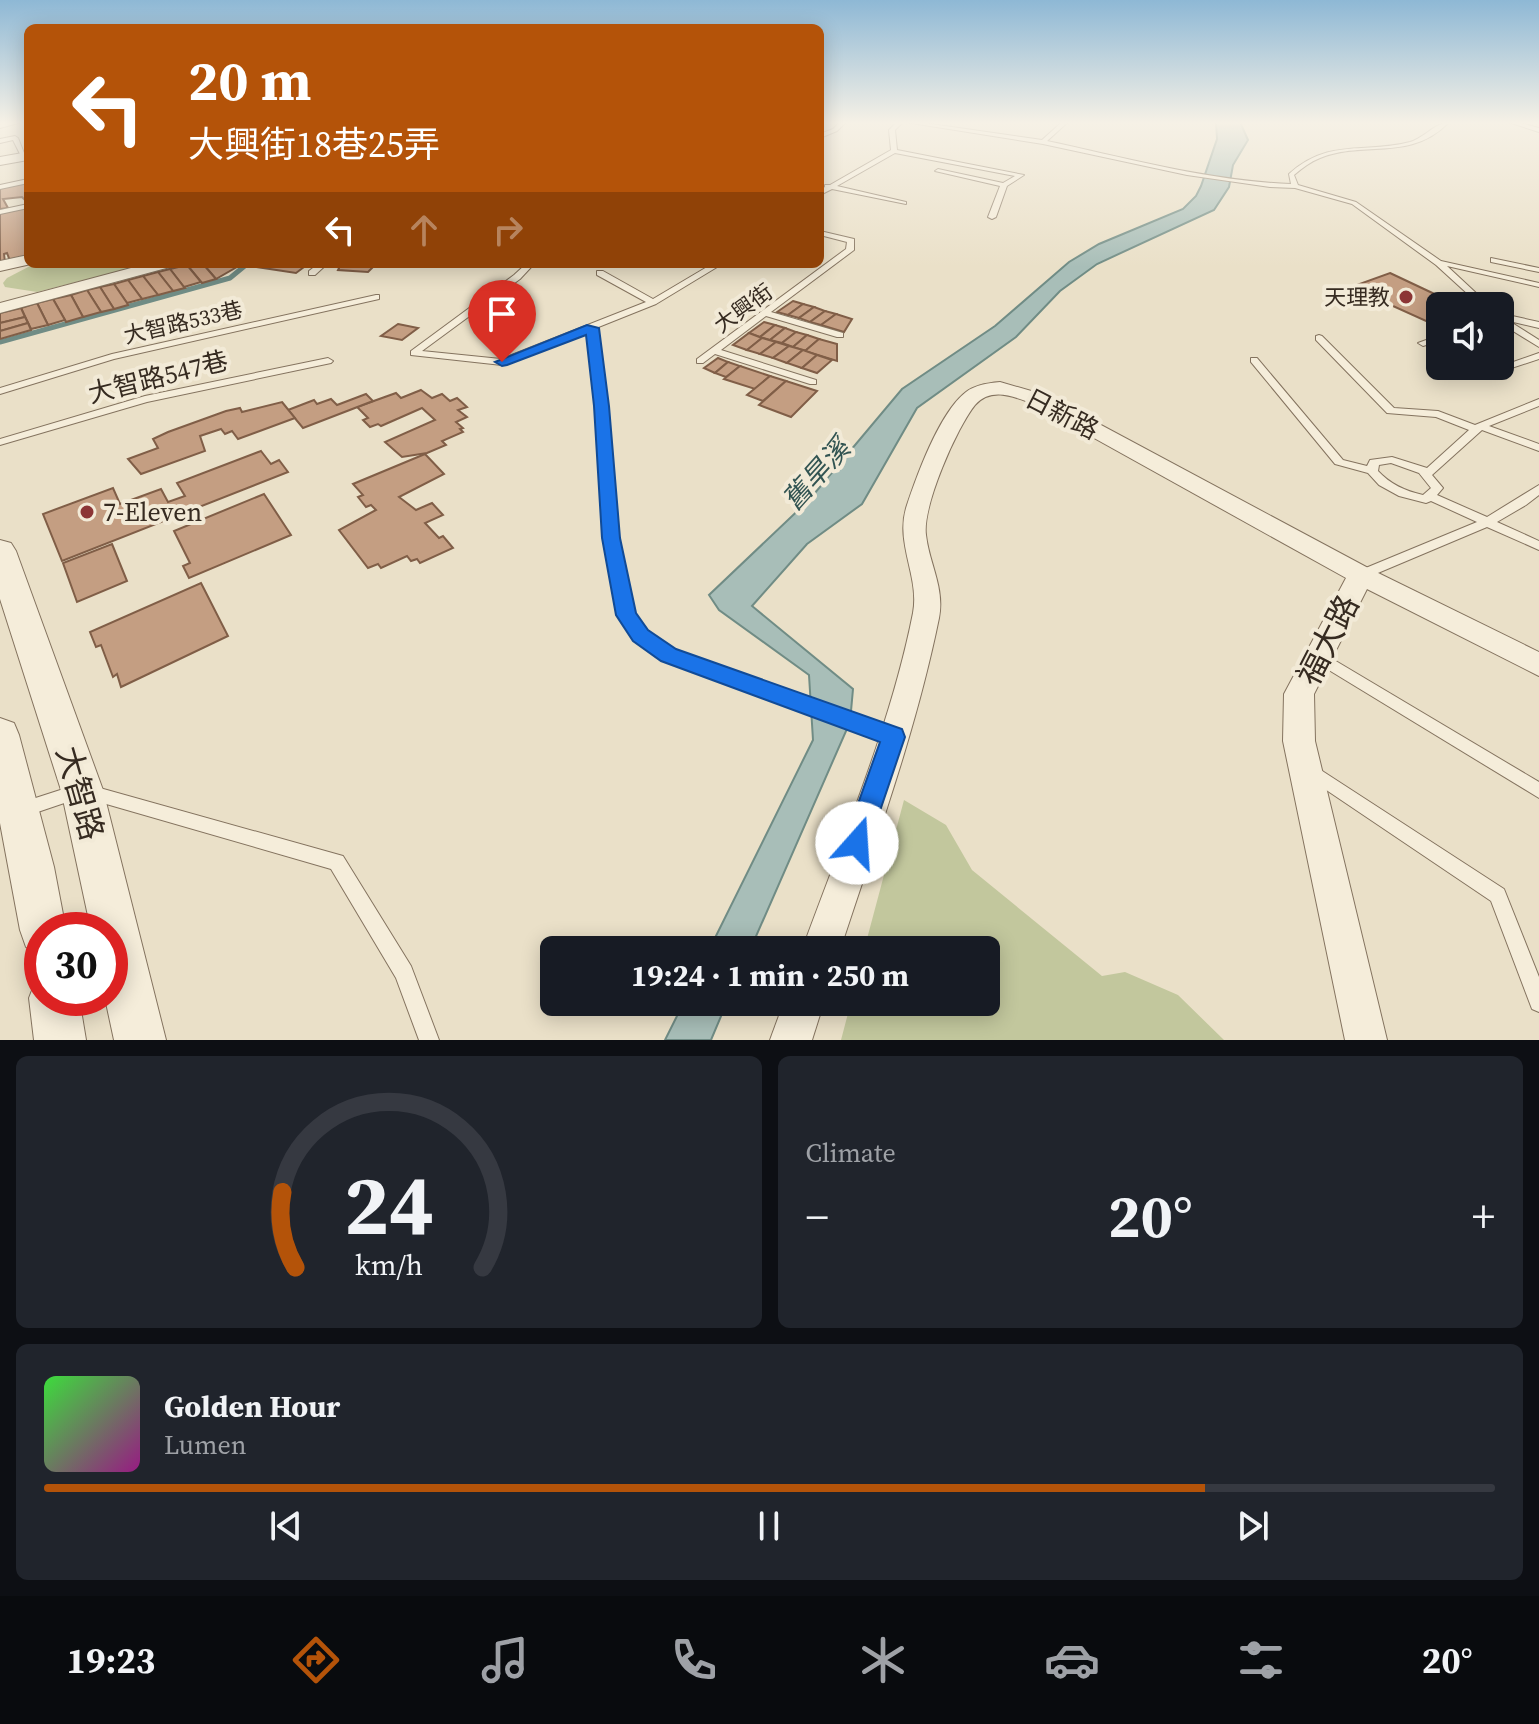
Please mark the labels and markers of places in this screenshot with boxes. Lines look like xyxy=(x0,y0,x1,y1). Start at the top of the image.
pin xyxy=(468,280,536,362)
place label: 天理教 xyxy=(1324,282,1390,312)
marker: 天理教 xyxy=(1397,288,1415,306)
place label: 7-Eleven xyxy=(103,494,202,530)
marker: 7-Eleven xyxy=(78,503,96,521)

